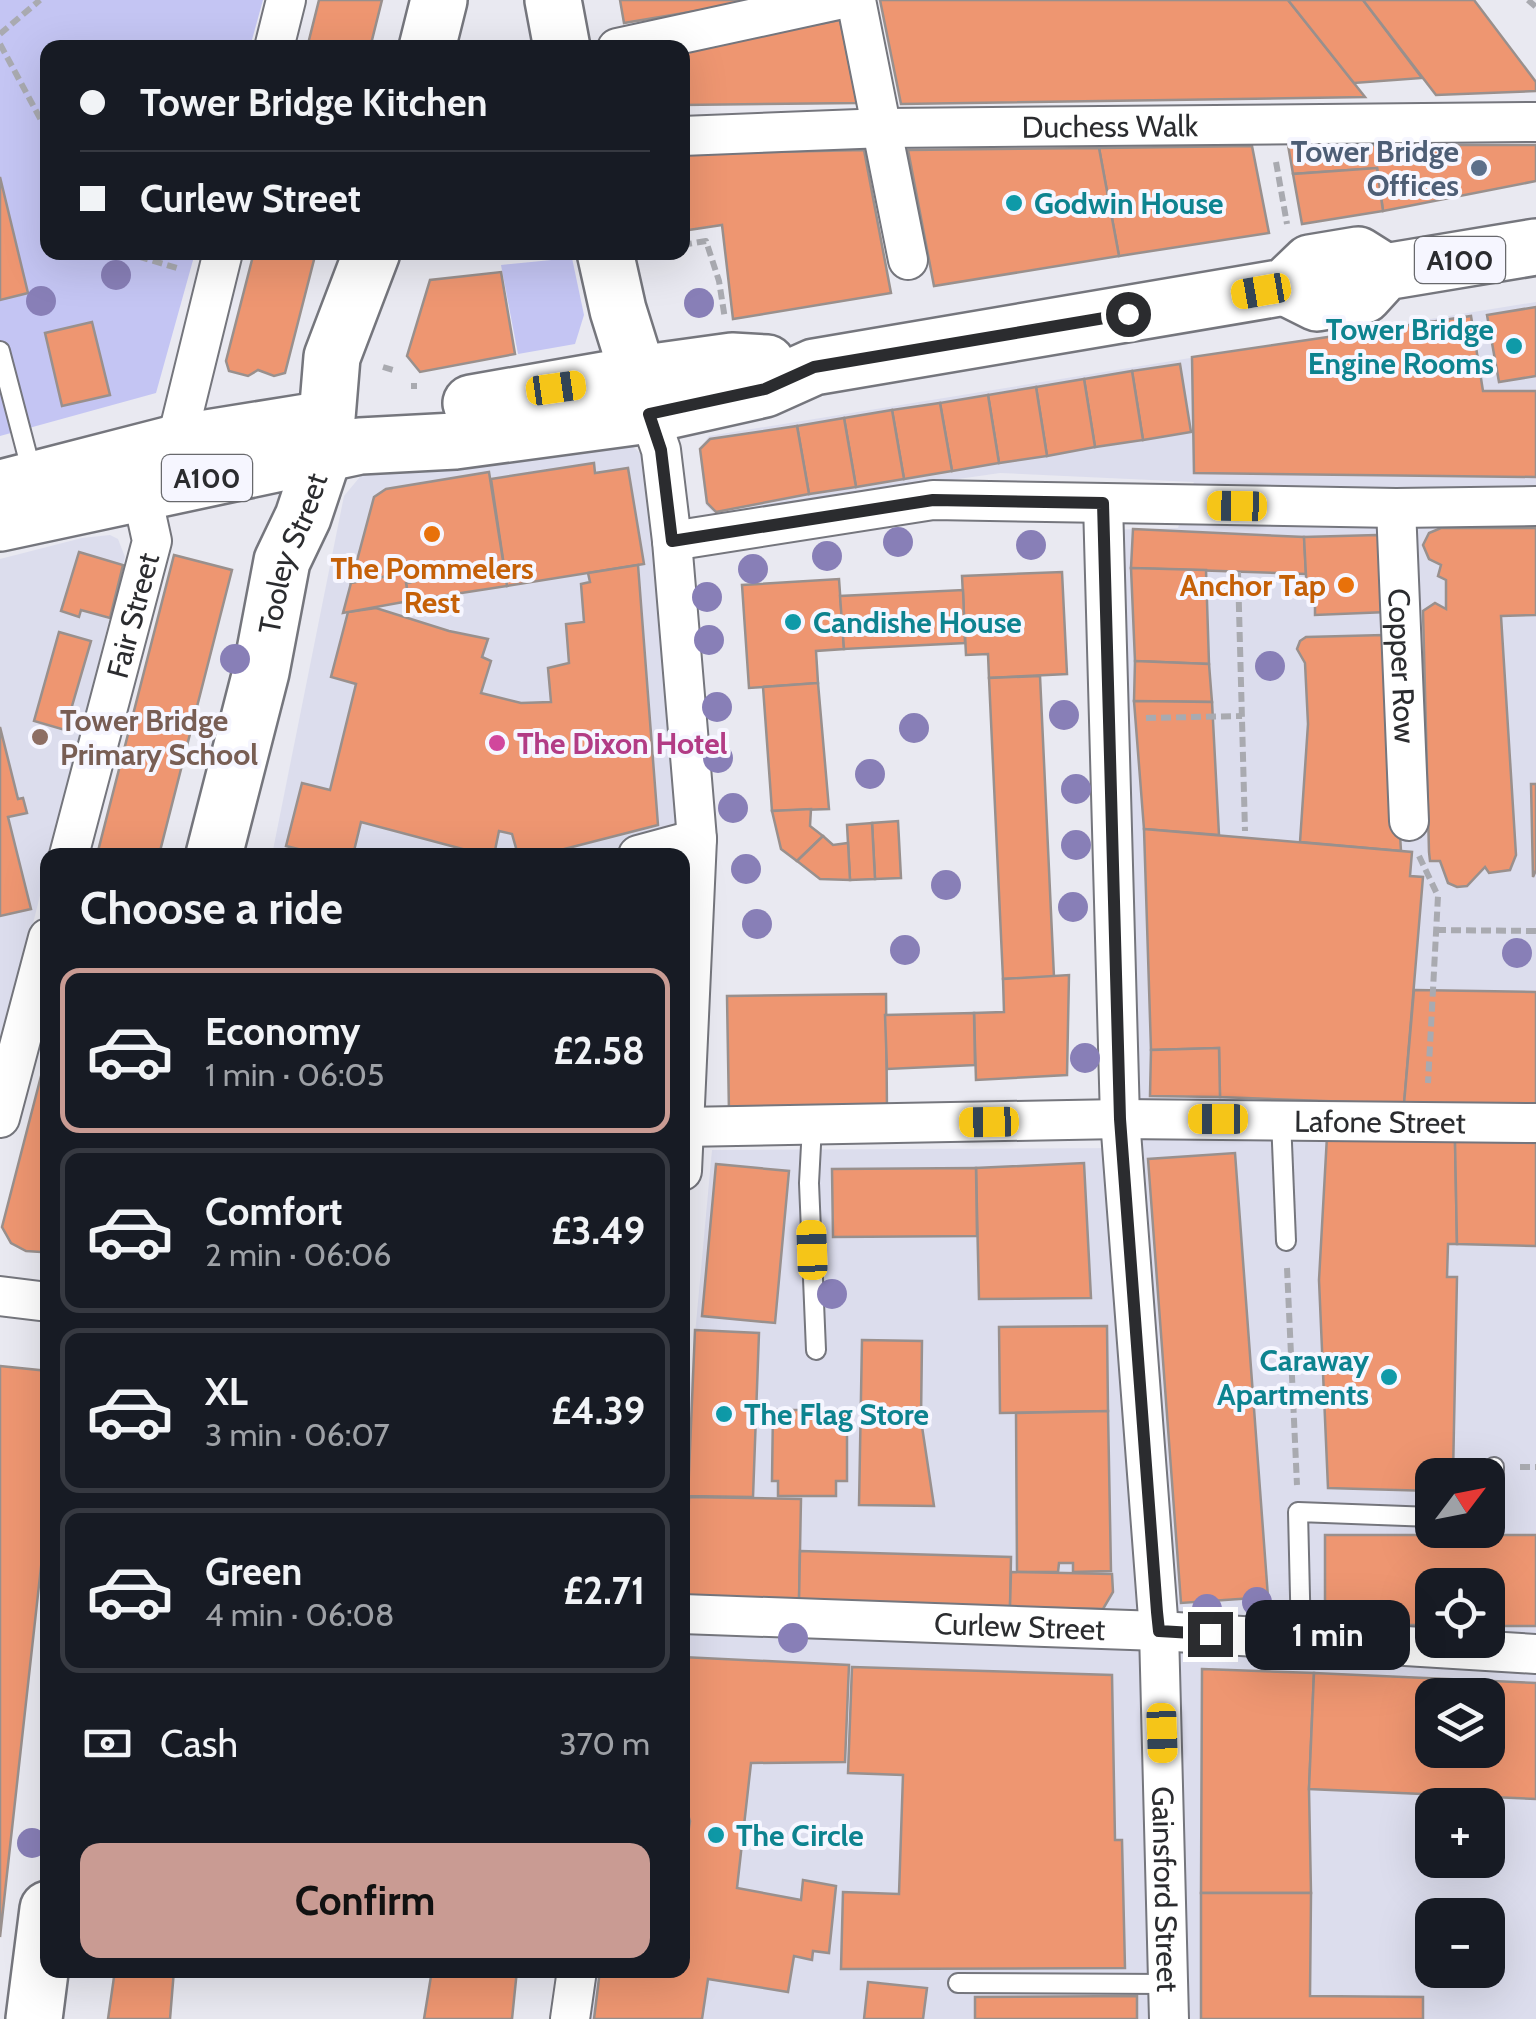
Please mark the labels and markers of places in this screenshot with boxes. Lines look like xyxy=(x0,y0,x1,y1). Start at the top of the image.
place label: Tower Bridge Offices xyxy=(1291,133,1459,204)
marker: Tower Bridge Offices xyxy=(1468,157,1490,179)
place label: Godwin House xyxy=(1034,185,1224,222)
marker: Godwin House xyxy=(1003,192,1025,214)
place label: Tower Bridge Engine Rooms xyxy=(1308,311,1494,382)
marker: Tower Bridge Engine Rooms xyxy=(1503,335,1525,357)
marker: The Pommelers Rest xyxy=(421,523,443,545)
place label: The Pommelers Rest xyxy=(330,550,534,621)
place label: Anchor Tap xyxy=(1180,567,1326,604)
marker: Anchor Tap xyxy=(1335,574,1357,596)
place label: Candishe House xyxy=(813,604,1022,641)
marker: Candishe House xyxy=(782,611,804,633)
place label: Tower Bridge Primary School xyxy=(60,702,258,773)
place label: The Dixon Hotel xyxy=(517,725,728,762)
marker: Tower Bridge Primary School xyxy=(29,726,51,748)
marker: The Dixon Hotel xyxy=(486,732,508,754)
place label: Caraway Apartments xyxy=(1217,1342,1370,1413)
marker: Caraway Apartments xyxy=(1378,1366,1400,1388)
place label: The Flag Store xyxy=(744,1396,929,1433)
marker: The Flag Store xyxy=(713,1403,735,1425)
place label: The Circle xyxy=(736,1817,864,1854)
marker: The Circle xyxy=(705,1824,727,1846)

